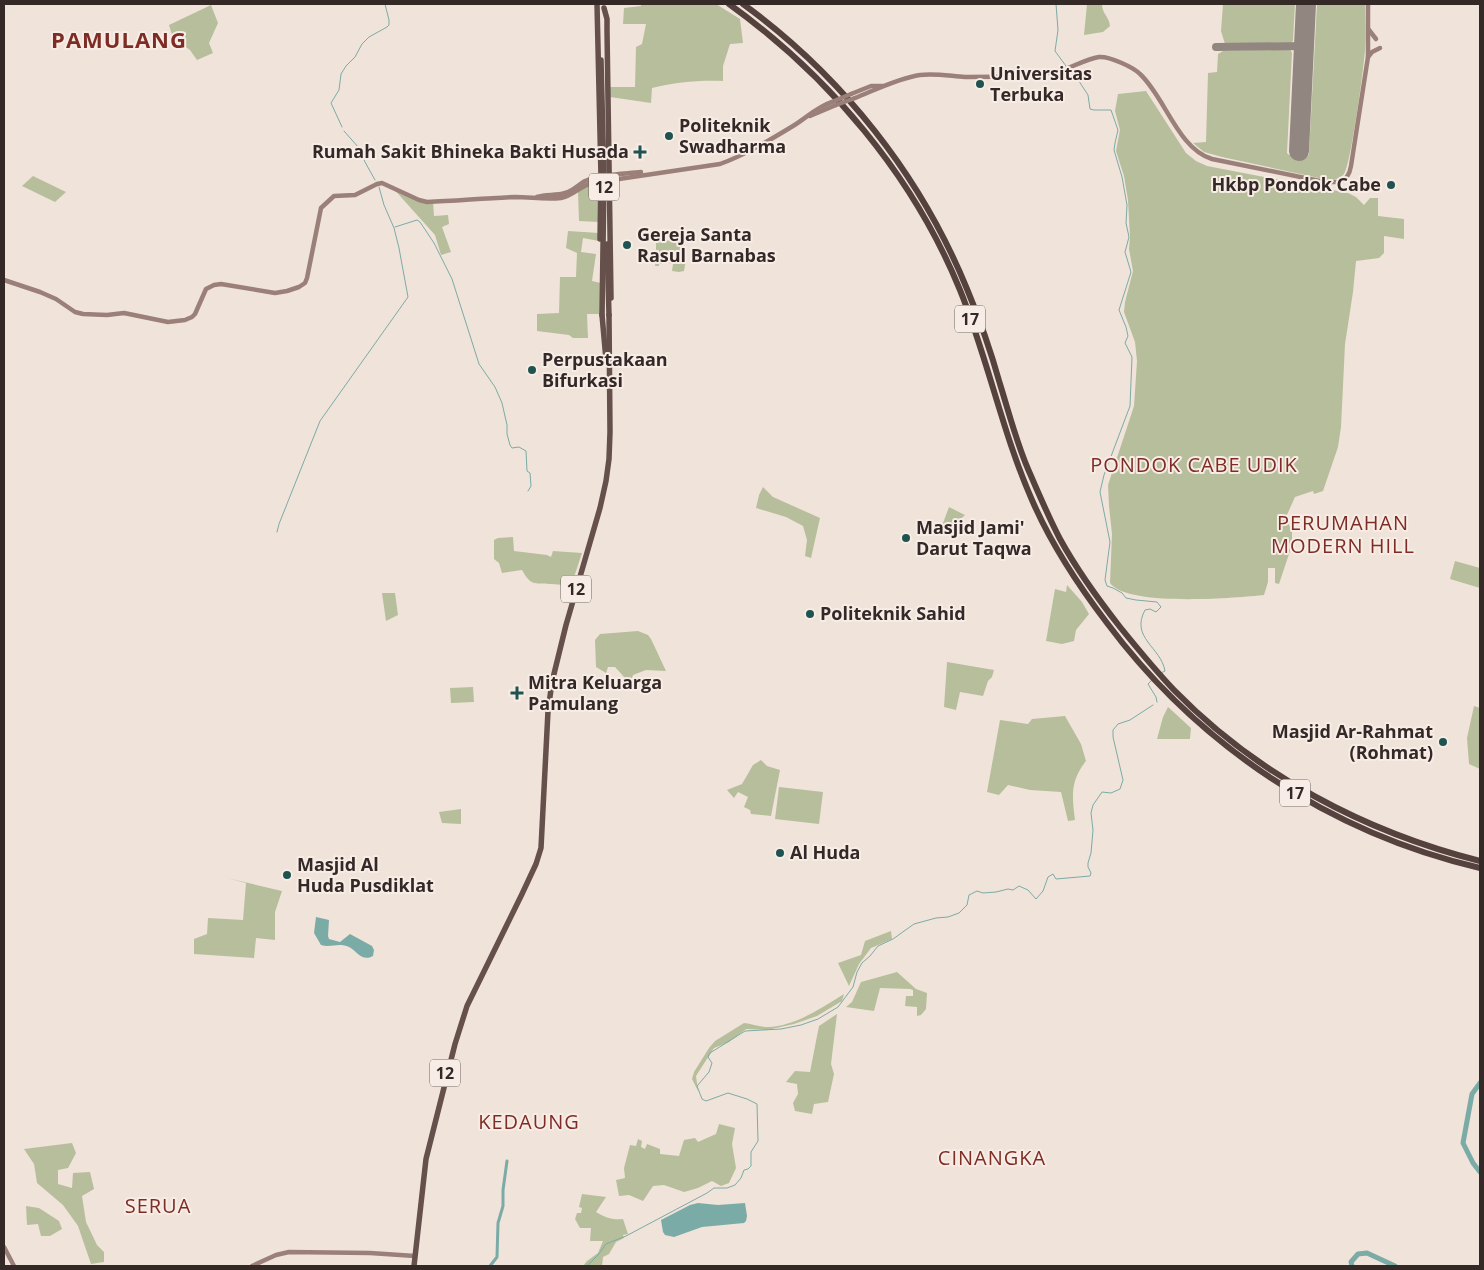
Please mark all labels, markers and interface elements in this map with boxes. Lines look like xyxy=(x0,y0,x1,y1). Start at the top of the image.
district label: PAMULANG xyxy=(51,24,187,54)
place label: Universitas Terbuka xyxy=(990,61,1092,106)
marker: Universitas Terbuka xyxy=(974,78,986,90)
place label: Politeknik Swadharma xyxy=(679,113,786,158)
marker: Politeknik Swadharma xyxy=(663,130,675,142)
place label: Rumah Sakit Bhineka Bakti Husada xyxy=(312,139,629,163)
marker: Rumah Sakit Bhineka Bakti Husada xyxy=(633,145,647,159)
place label: Hkbp Pondok Cabe xyxy=(1212,172,1381,196)
road number: 12 xyxy=(589,173,619,200)
marker: Hkbp Pondok Cabe xyxy=(1385,179,1397,191)
place label: Gereja Santa Rasul Barnabas xyxy=(637,222,776,267)
marker: Gereja Santa Rasul Barnabas xyxy=(621,239,633,251)
road number: 17 xyxy=(955,306,985,332)
place label: Perpustakaan Bifurkasi xyxy=(542,347,668,392)
marker: Perpustakaan Bifurkasi xyxy=(526,364,538,376)
district label: PONDOK CABE UDIK xyxy=(1090,451,1298,478)
district label: PERUMAHAN MODERN HILL xyxy=(1271,509,1415,559)
place label: Masjid Jami' Darut Taqwa xyxy=(916,515,1032,560)
marker: Masjid Jami' Darut Taqwa xyxy=(900,532,912,544)
road number: 12 xyxy=(561,576,591,602)
place label: Politeknik Sahid xyxy=(820,601,966,625)
marker: Politeknik Sahid xyxy=(804,608,816,620)
place label: Mitra Keluarga Pamulang xyxy=(528,670,662,715)
marker: Mitra Keluarga Pamulang xyxy=(510,686,524,700)
place label: Masjid Ar-Rahmat (Rohmat) xyxy=(1272,719,1433,764)
marker: Masjid Ar-Rahmat (Rohmat) xyxy=(1437,736,1449,748)
road number: 17 xyxy=(1280,780,1310,806)
place label: Al Huda xyxy=(790,840,860,864)
marker: Al Huda xyxy=(774,847,786,859)
place label: Masjid Al Huda Pusdiklat xyxy=(297,852,434,897)
marker: Masjid Al Huda Pusdiklat xyxy=(281,869,293,881)
road number: 12 xyxy=(430,1060,460,1086)
district label: KEDAUNG xyxy=(478,1108,580,1135)
district label: CINANGKA xyxy=(938,1144,1046,1171)
district label: SERUA xyxy=(125,1192,191,1219)

